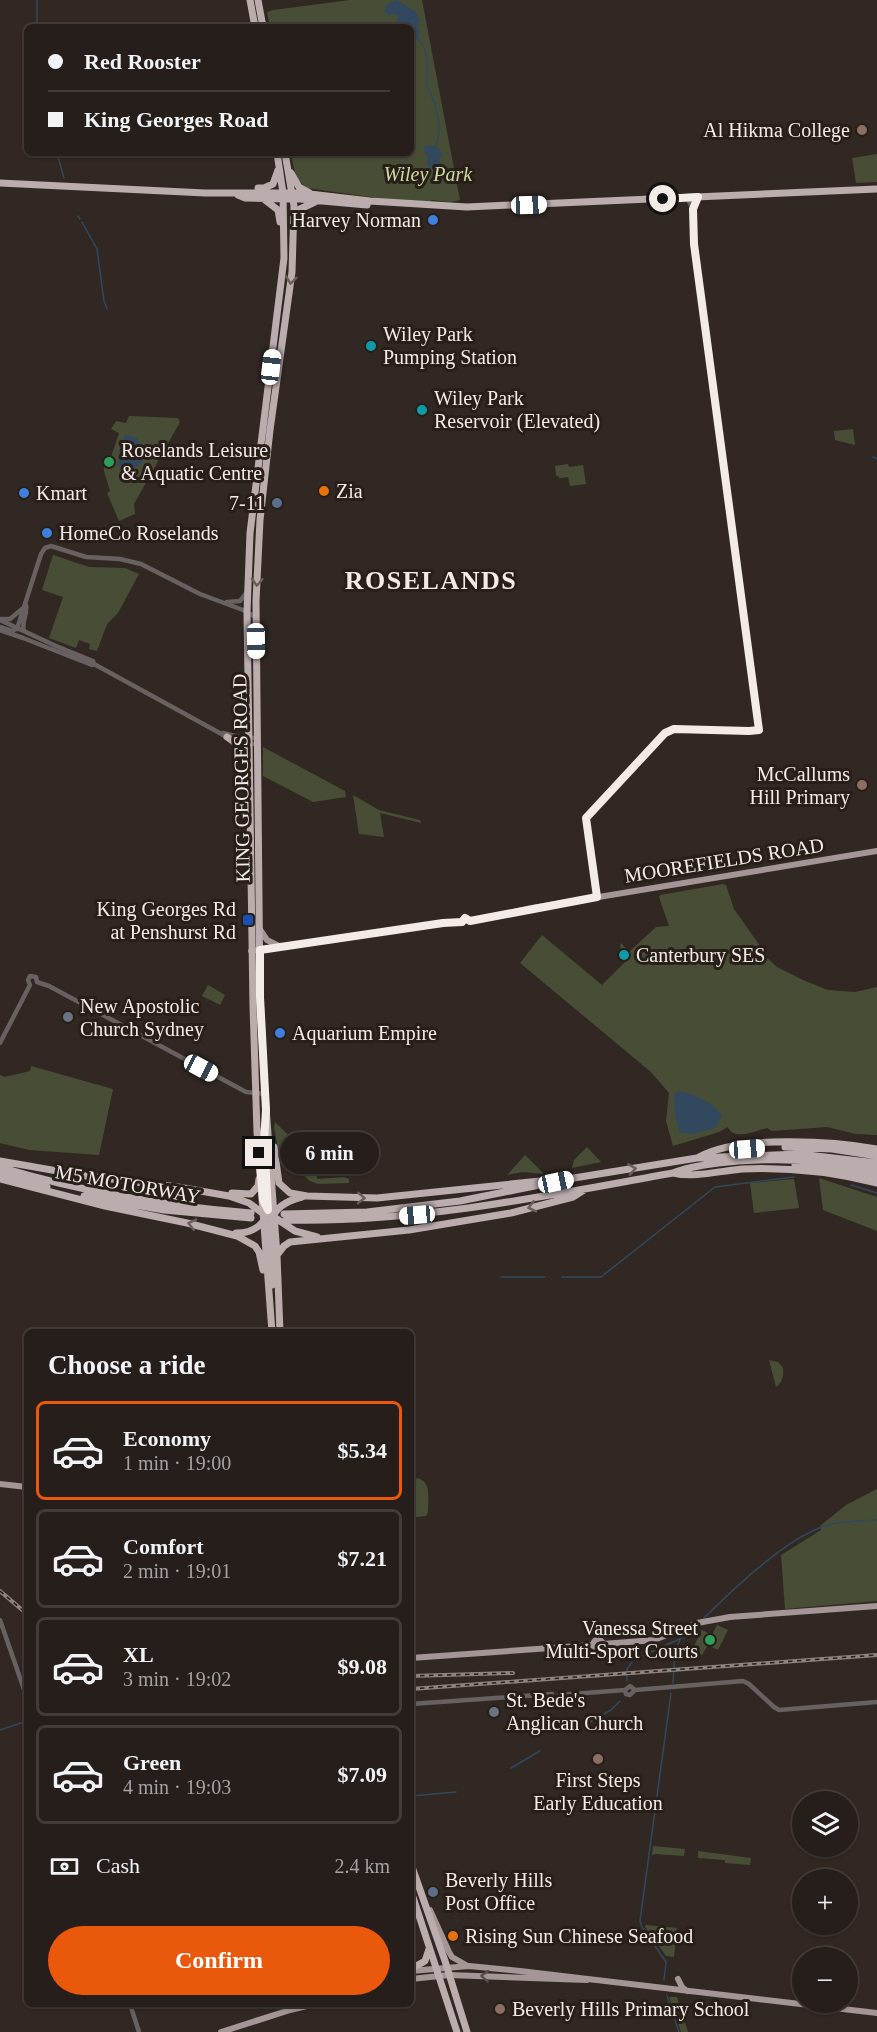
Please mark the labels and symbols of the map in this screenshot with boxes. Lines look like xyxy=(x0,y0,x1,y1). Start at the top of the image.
place label: Al Hikma College xyxy=(703,119,850,142)
marker: Al Hikma College xyxy=(855,123,869,137)
park label: Wiley Park xyxy=(384,163,473,186)
route start xyxy=(649,185,676,212)
car xyxy=(511,195,547,215)
place label: Harvey Norman xyxy=(292,209,421,232)
marker: Harvey Norman xyxy=(426,213,440,227)
one-way arrow xyxy=(285,275,298,284)
place label: Wiley Park Pumping Station xyxy=(383,323,517,369)
marker: Wiley Park Pumping Station xyxy=(364,339,378,353)
car xyxy=(260,348,282,386)
place label: Wiley Park Reservoir (Elevated) xyxy=(434,387,600,433)
marker: Wiley Park Reservoir (Elevated) xyxy=(415,403,429,417)
place label: Roselands Leisure & Aquatic Centre xyxy=(121,439,268,485)
marker: Roselands Leisure & Aquatic Centre xyxy=(102,455,116,469)
place label: Zia xyxy=(336,480,363,502)
place label: Kmart xyxy=(36,482,88,504)
marker: Zia xyxy=(317,484,331,498)
marker: Kmart xyxy=(17,486,31,500)
place label: 7-11 xyxy=(229,492,265,514)
marker: 7-11 xyxy=(270,496,284,510)
place label: HomeCo Roselands xyxy=(59,522,219,544)
marker: HomeCo Roselands xyxy=(40,526,54,540)
district label: ROSELANDS xyxy=(345,566,517,595)
one-way arrow xyxy=(250,578,263,587)
car xyxy=(247,623,265,659)
street label: KING GEORGES ROAD xyxy=(228,673,254,883)
place label: McCallums Hill Primary xyxy=(749,763,850,809)
marker: McCallums Hill Primary xyxy=(855,778,869,792)
street label: MOOREFIELDS ROAD xyxy=(623,833,825,887)
place label: King Georges Rd at Penshurst Rd xyxy=(96,898,236,943)
marker: King Georges Rd at Penshurst Rd xyxy=(241,913,255,927)
place label: Canterbury SES xyxy=(636,944,765,967)
marker: Canterbury SES xyxy=(617,948,631,962)
place label: New Apostolic Church Sydney xyxy=(80,995,204,1041)
marker: New Apostolic Church Sydney xyxy=(61,1010,75,1024)
place label: Aquarium Empire xyxy=(292,1022,437,1045)
marker: Aquarium Empire xyxy=(273,1026,287,1040)
car xyxy=(181,1052,221,1084)
callout: 6 min xyxy=(280,1132,379,1174)
route end xyxy=(245,1139,272,1166)
car xyxy=(728,1139,766,1159)
street label: M5 MOTORWAY xyxy=(54,1160,202,1208)
one-way arrow xyxy=(627,1163,636,1175)
car xyxy=(537,1169,575,1195)
one-way arrow xyxy=(356,1192,365,1204)
one-way arrow xyxy=(528,1200,538,1213)
car xyxy=(398,1204,436,1226)
one-way arrow xyxy=(187,1218,197,1231)
place label: Vanessa Street Multi-Sport Courts xyxy=(545,1617,698,1663)
marker: Vanessa Street Multi-Sport Courts xyxy=(703,1633,717,1647)
place label: St. Bede's Anglican Church xyxy=(506,1689,643,1735)
marker: St. Bede's Anglican Church xyxy=(487,1705,501,1719)
marker: First Steps Early Education xyxy=(591,1752,605,1766)
place label: First Steps Early Education xyxy=(533,1769,663,1815)
place label: Beverly Hills Post Office xyxy=(445,1869,552,1914)
marker: Beverly Hills Post Office xyxy=(426,1885,440,1899)
place label: Rising Sun Chinese Seafood xyxy=(465,1925,693,1948)
marker: Rising Sun Chinese Seafood xyxy=(446,1929,460,1943)
one-way arrow xyxy=(481,1970,490,1983)
place label: Beverly Hills Primary School xyxy=(512,1998,750,2021)
marker: Beverly Hills Primary School xyxy=(493,2002,507,2016)

